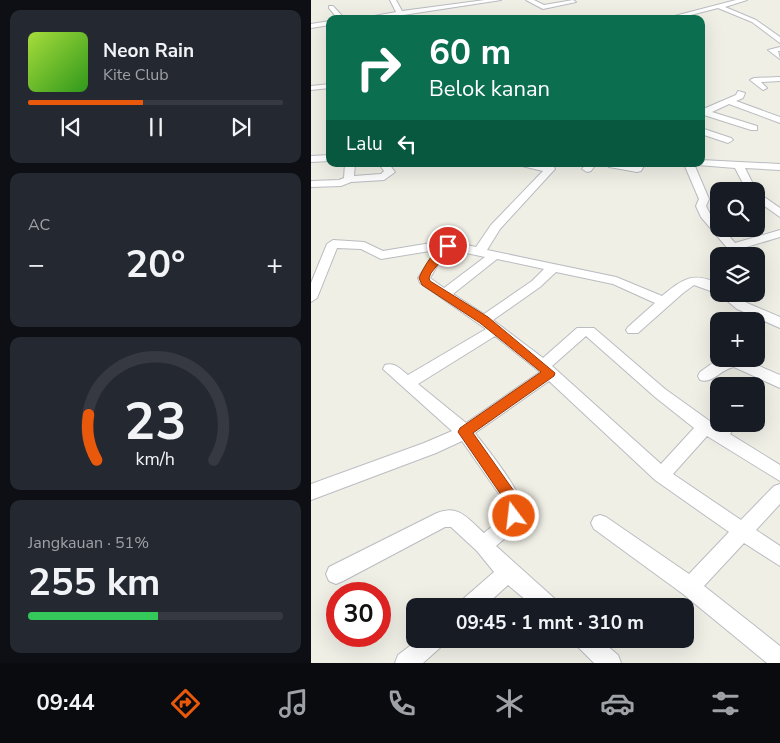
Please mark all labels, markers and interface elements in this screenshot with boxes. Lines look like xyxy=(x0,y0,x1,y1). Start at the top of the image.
text: 60 m xyxy=(429,29,511,76)
icon: right xyxy=(346,35,411,100)
text: Neon Rain xyxy=(103,38,194,64)
text: Kite Club xyxy=(103,64,169,86)
text: Belok kanan xyxy=(429,74,550,104)
icon: previous xyxy=(57,113,85,141)
icon: pause xyxy=(142,113,170,141)
icon: next xyxy=(227,113,255,141)
icon: left xyxy=(393,130,421,158)
text: Lalu xyxy=(346,131,383,157)
map controls xyxy=(710,182,765,432)
button: search xyxy=(710,182,765,237)
text: AC xyxy=(28,214,50,236)
pin xyxy=(427,225,469,267)
icon: arrive xyxy=(434,232,462,260)
text: 20° xyxy=(125,239,186,290)
text: − xyxy=(28,246,45,284)
text: + xyxy=(266,246,283,284)
button: layers xyxy=(710,247,765,302)
button: + xyxy=(710,312,765,367)
button: − xyxy=(710,377,765,432)
text: 23 xyxy=(124,386,187,457)
text: km/h xyxy=(136,447,175,471)
position arrow xyxy=(487,489,539,541)
text: Jangkauan · 51% xyxy=(28,532,149,554)
text: 255 km xyxy=(28,557,160,608)
speed limit sign: 30 xyxy=(326,582,391,647)
text: 09:45 · 1 mnt · 310 m xyxy=(456,610,644,636)
icon: directions xyxy=(168,686,203,721)
icon: music xyxy=(276,686,311,721)
icon: phone xyxy=(384,686,419,721)
icon: climate xyxy=(492,686,527,721)
icon: car xyxy=(600,686,635,721)
icon: filters xyxy=(708,686,743,721)
text: 09:44 xyxy=(37,688,95,718)

